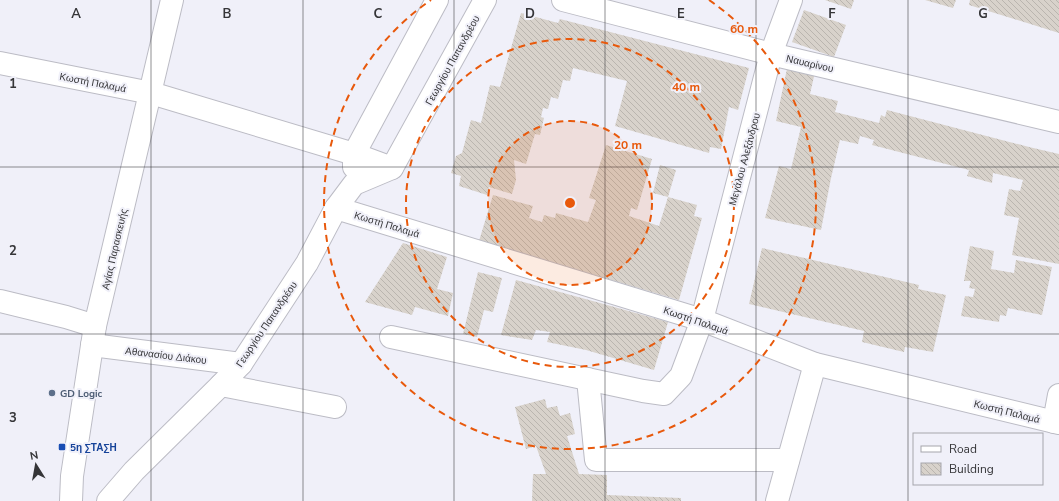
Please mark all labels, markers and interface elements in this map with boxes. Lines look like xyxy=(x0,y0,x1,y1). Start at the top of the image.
text: A xyxy=(71,5,81,23)
text: B xyxy=(223,5,232,23)
text: C xyxy=(374,5,383,23)
text: D xyxy=(525,5,535,23)
text: E xyxy=(677,5,685,23)
text: F xyxy=(828,5,836,23)
text: G xyxy=(978,5,988,23)
street label: Γεωργίου Παπανδρέου xyxy=(422,13,483,108)
text: 60 m xyxy=(730,21,758,37)
street label: Ναυαρίνου xyxy=(785,52,835,76)
street label: Κωστή Παλαμά xyxy=(58,70,128,96)
text: 1 xyxy=(9,75,17,93)
text: 40 m xyxy=(672,79,700,95)
street label: Μεγάλου Αλεξάνδρου xyxy=(726,111,764,207)
text: 20 m xyxy=(614,137,642,153)
centre of rings xyxy=(563,196,577,210)
street label: Αγίας Παρασκευής xyxy=(99,207,131,291)
street label: Κωστή Παλαμά xyxy=(352,208,421,242)
text: 2 xyxy=(9,242,17,260)
street label: Γεωργίου Παπανδρέου xyxy=(233,279,301,370)
street label: Κωστή Παλαμά xyxy=(661,303,730,339)
street label: Αθανασίου Διάκου xyxy=(124,344,207,368)
place label: GD Logic xyxy=(60,387,103,401)
marker: GD Logic xyxy=(47,388,57,398)
street label: Κωστή Παλαμά xyxy=(972,397,1041,427)
text: 3 xyxy=(9,409,17,427)
legend xyxy=(913,433,1043,485)
place label: 5η ΣΤΑΣΗ xyxy=(70,441,117,455)
text: Road xyxy=(949,441,977,457)
marker: 5η ΣΤΑΣΗ xyxy=(57,442,67,452)
north arrow xyxy=(16,445,56,485)
text: N xyxy=(29,448,40,464)
text: Building xyxy=(949,461,994,477)

